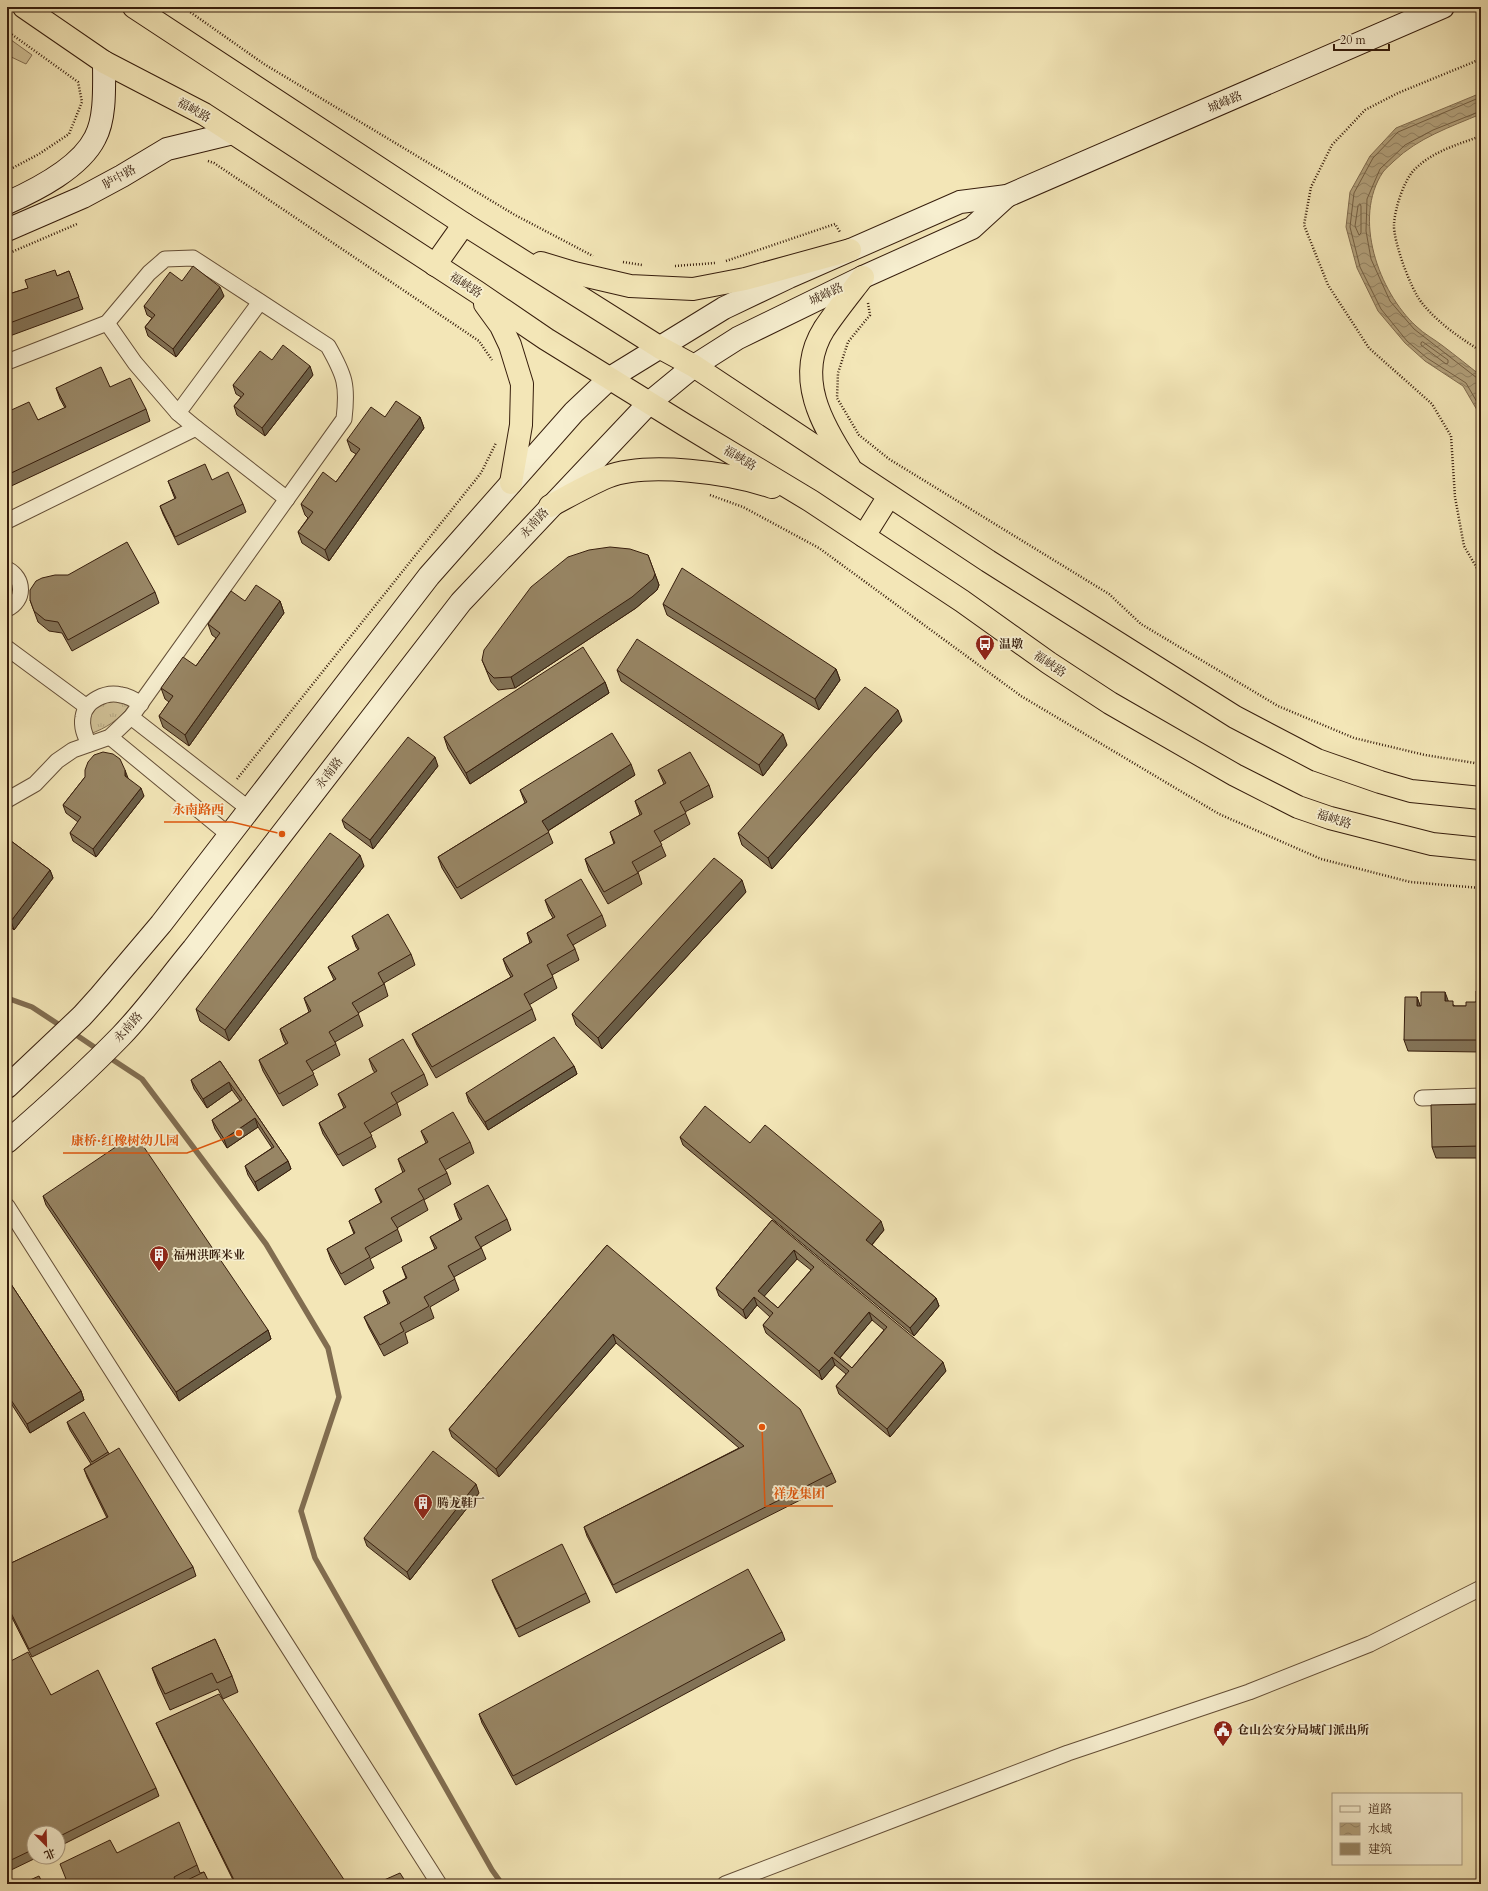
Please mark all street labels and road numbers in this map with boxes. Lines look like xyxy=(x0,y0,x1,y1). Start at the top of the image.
street label: 城峰路 xyxy=(1205,88,1245,116)
street label: 福峡路 xyxy=(174,94,214,126)
street label: 胪中路 xyxy=(99,161,139,193)
street label: 福峡路 xyxy=(447,268,485,302)
street label: 城峰路 xyxy=(806,279,846,309)
street label: 福峡路 xyxy=(720,442,760,474)
street label: 永南路 xyxy=(516,504,552,542)
street label: 福峡路 xyxy=(1031,647,1069,681)
street label: 永南路 xyxy=(312,754,346,792)
street label: 福峡路 xyxy=(1314,806,1354,832)
street label: 永南路 xyxy=(110,1008,146,1046)

